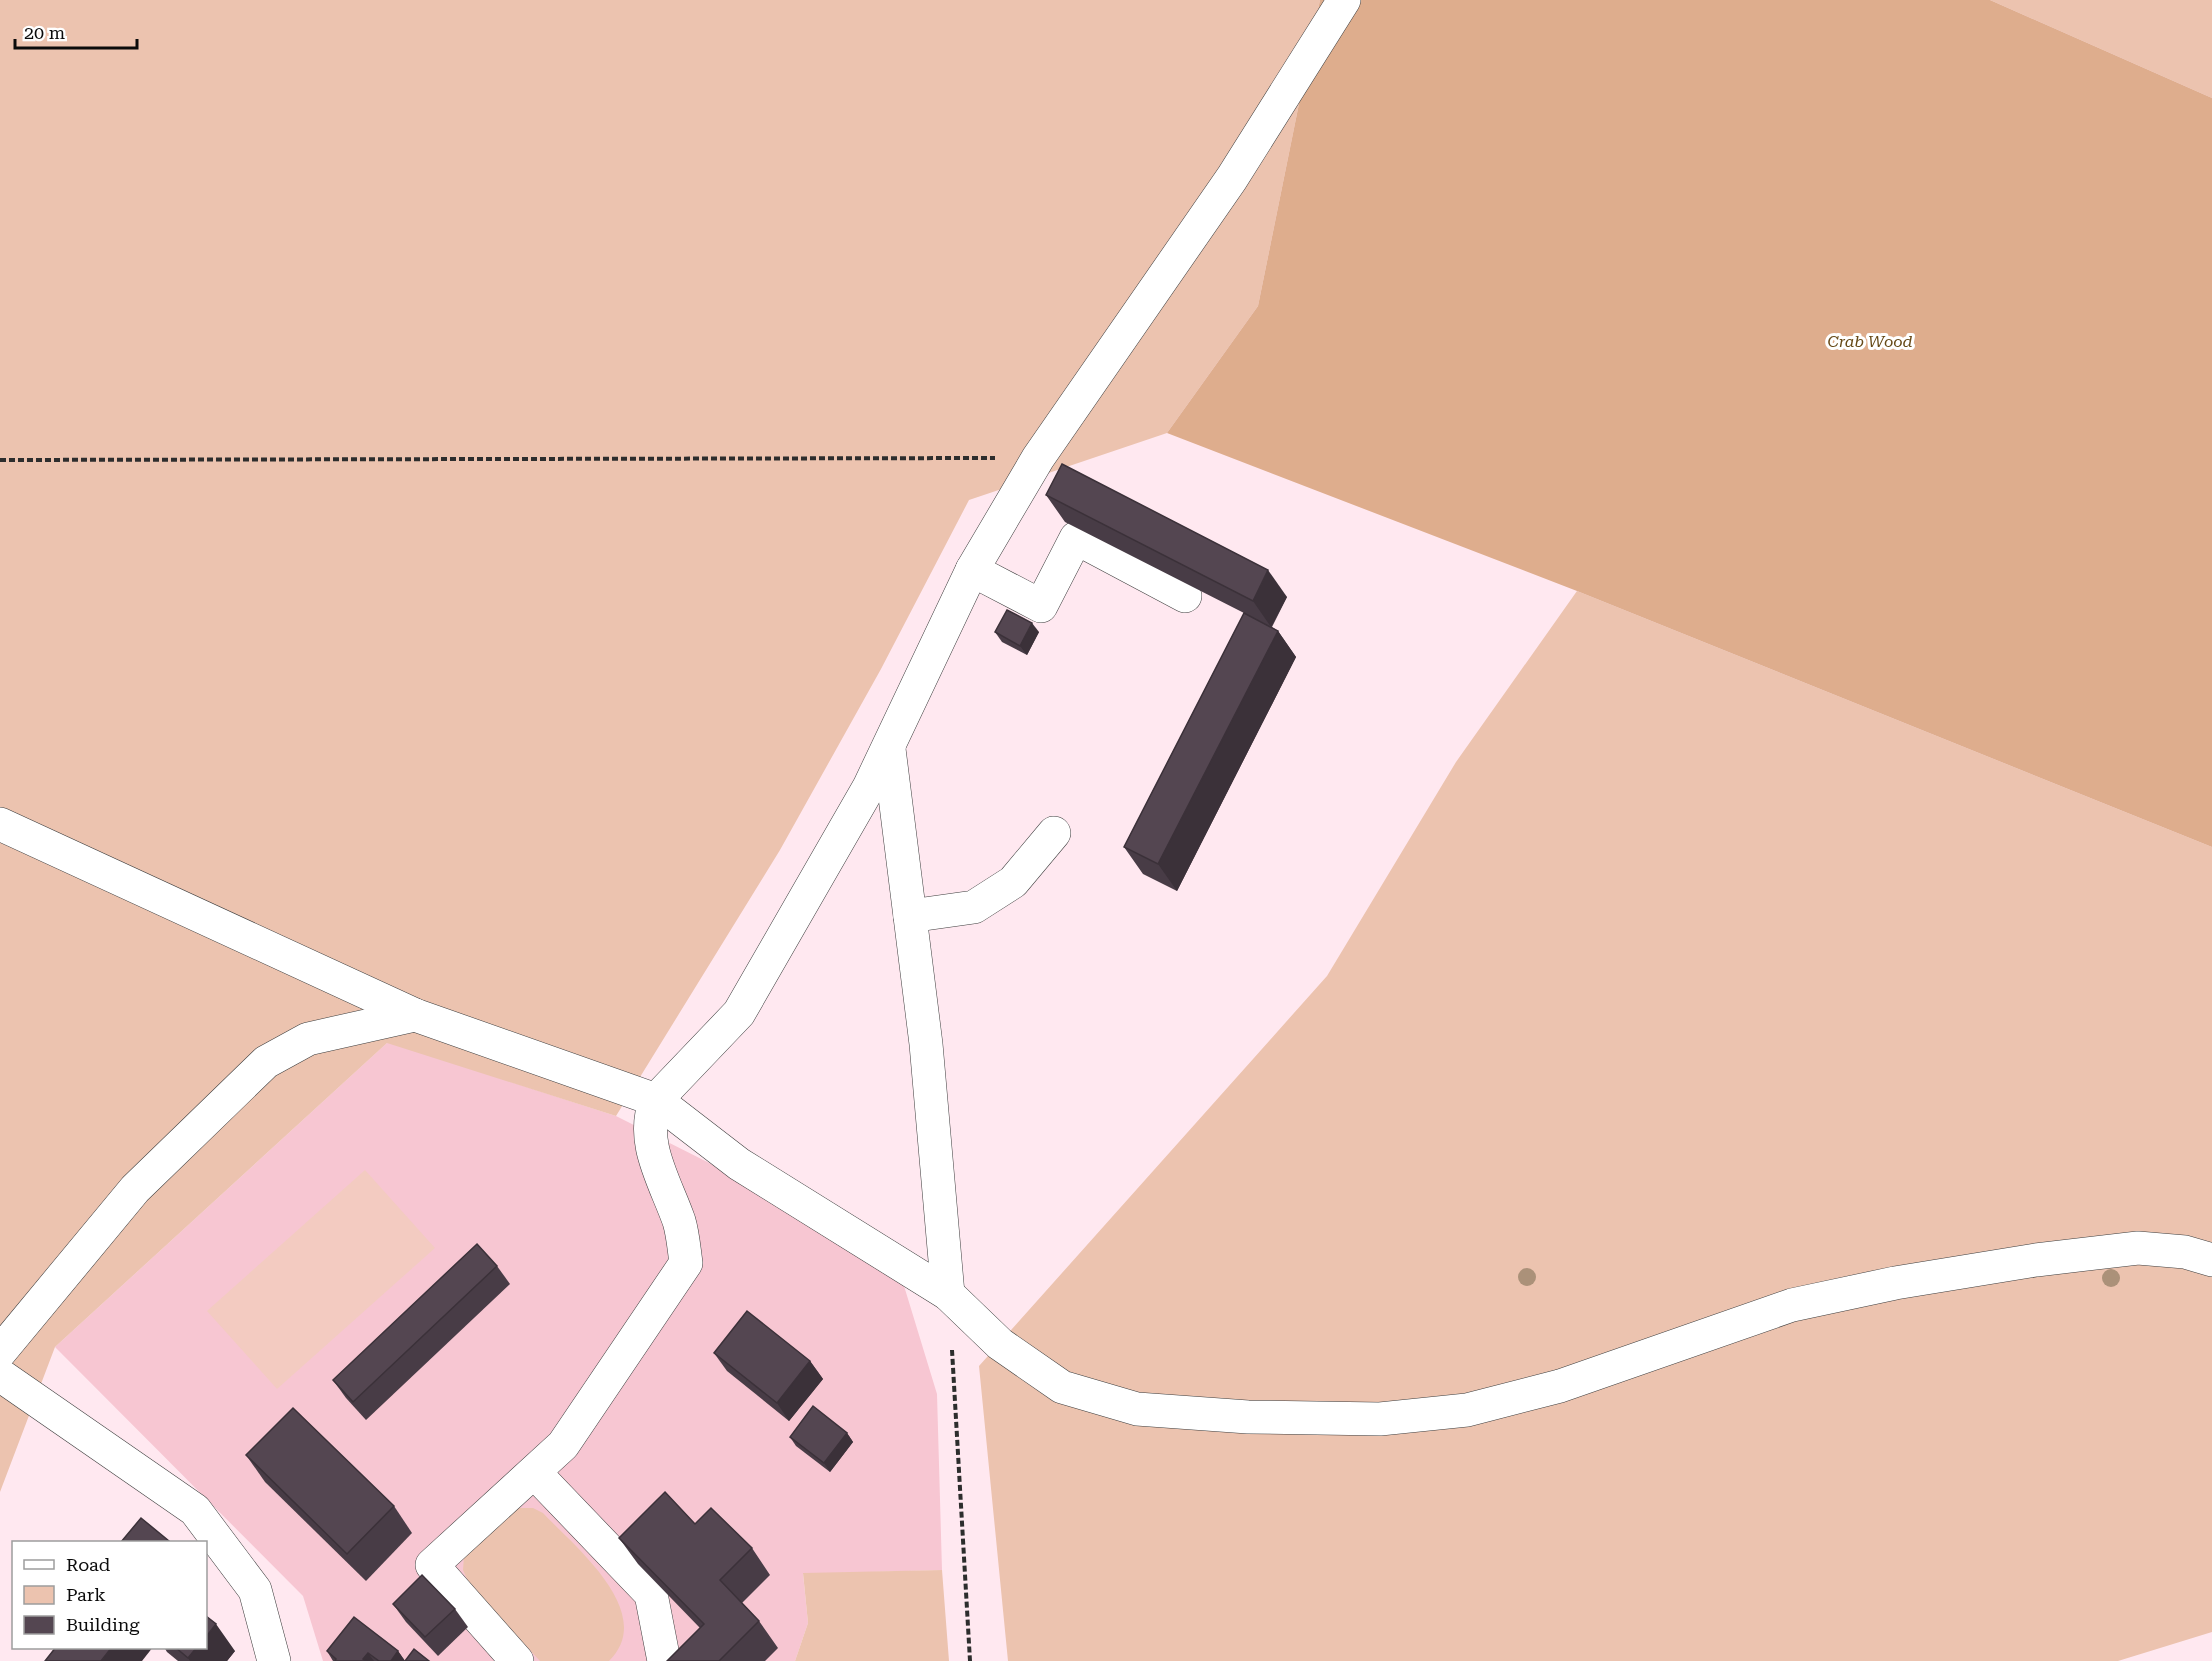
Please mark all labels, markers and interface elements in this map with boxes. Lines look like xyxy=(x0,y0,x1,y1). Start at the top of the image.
scale bar xyxy=(15,12,136,50)
text: 20 m xyxy=(24,22,65,43)
park label: Crab Wood xyxy=(1827,332,1913,351)
legend xyxy=(12,1541,207,1649)
text: Road xyxy=(66,1554,111,1575)
text: Park xyxy=(66,1584,106,1605)
text: Building xyxy=(66,1614,140,1635)

